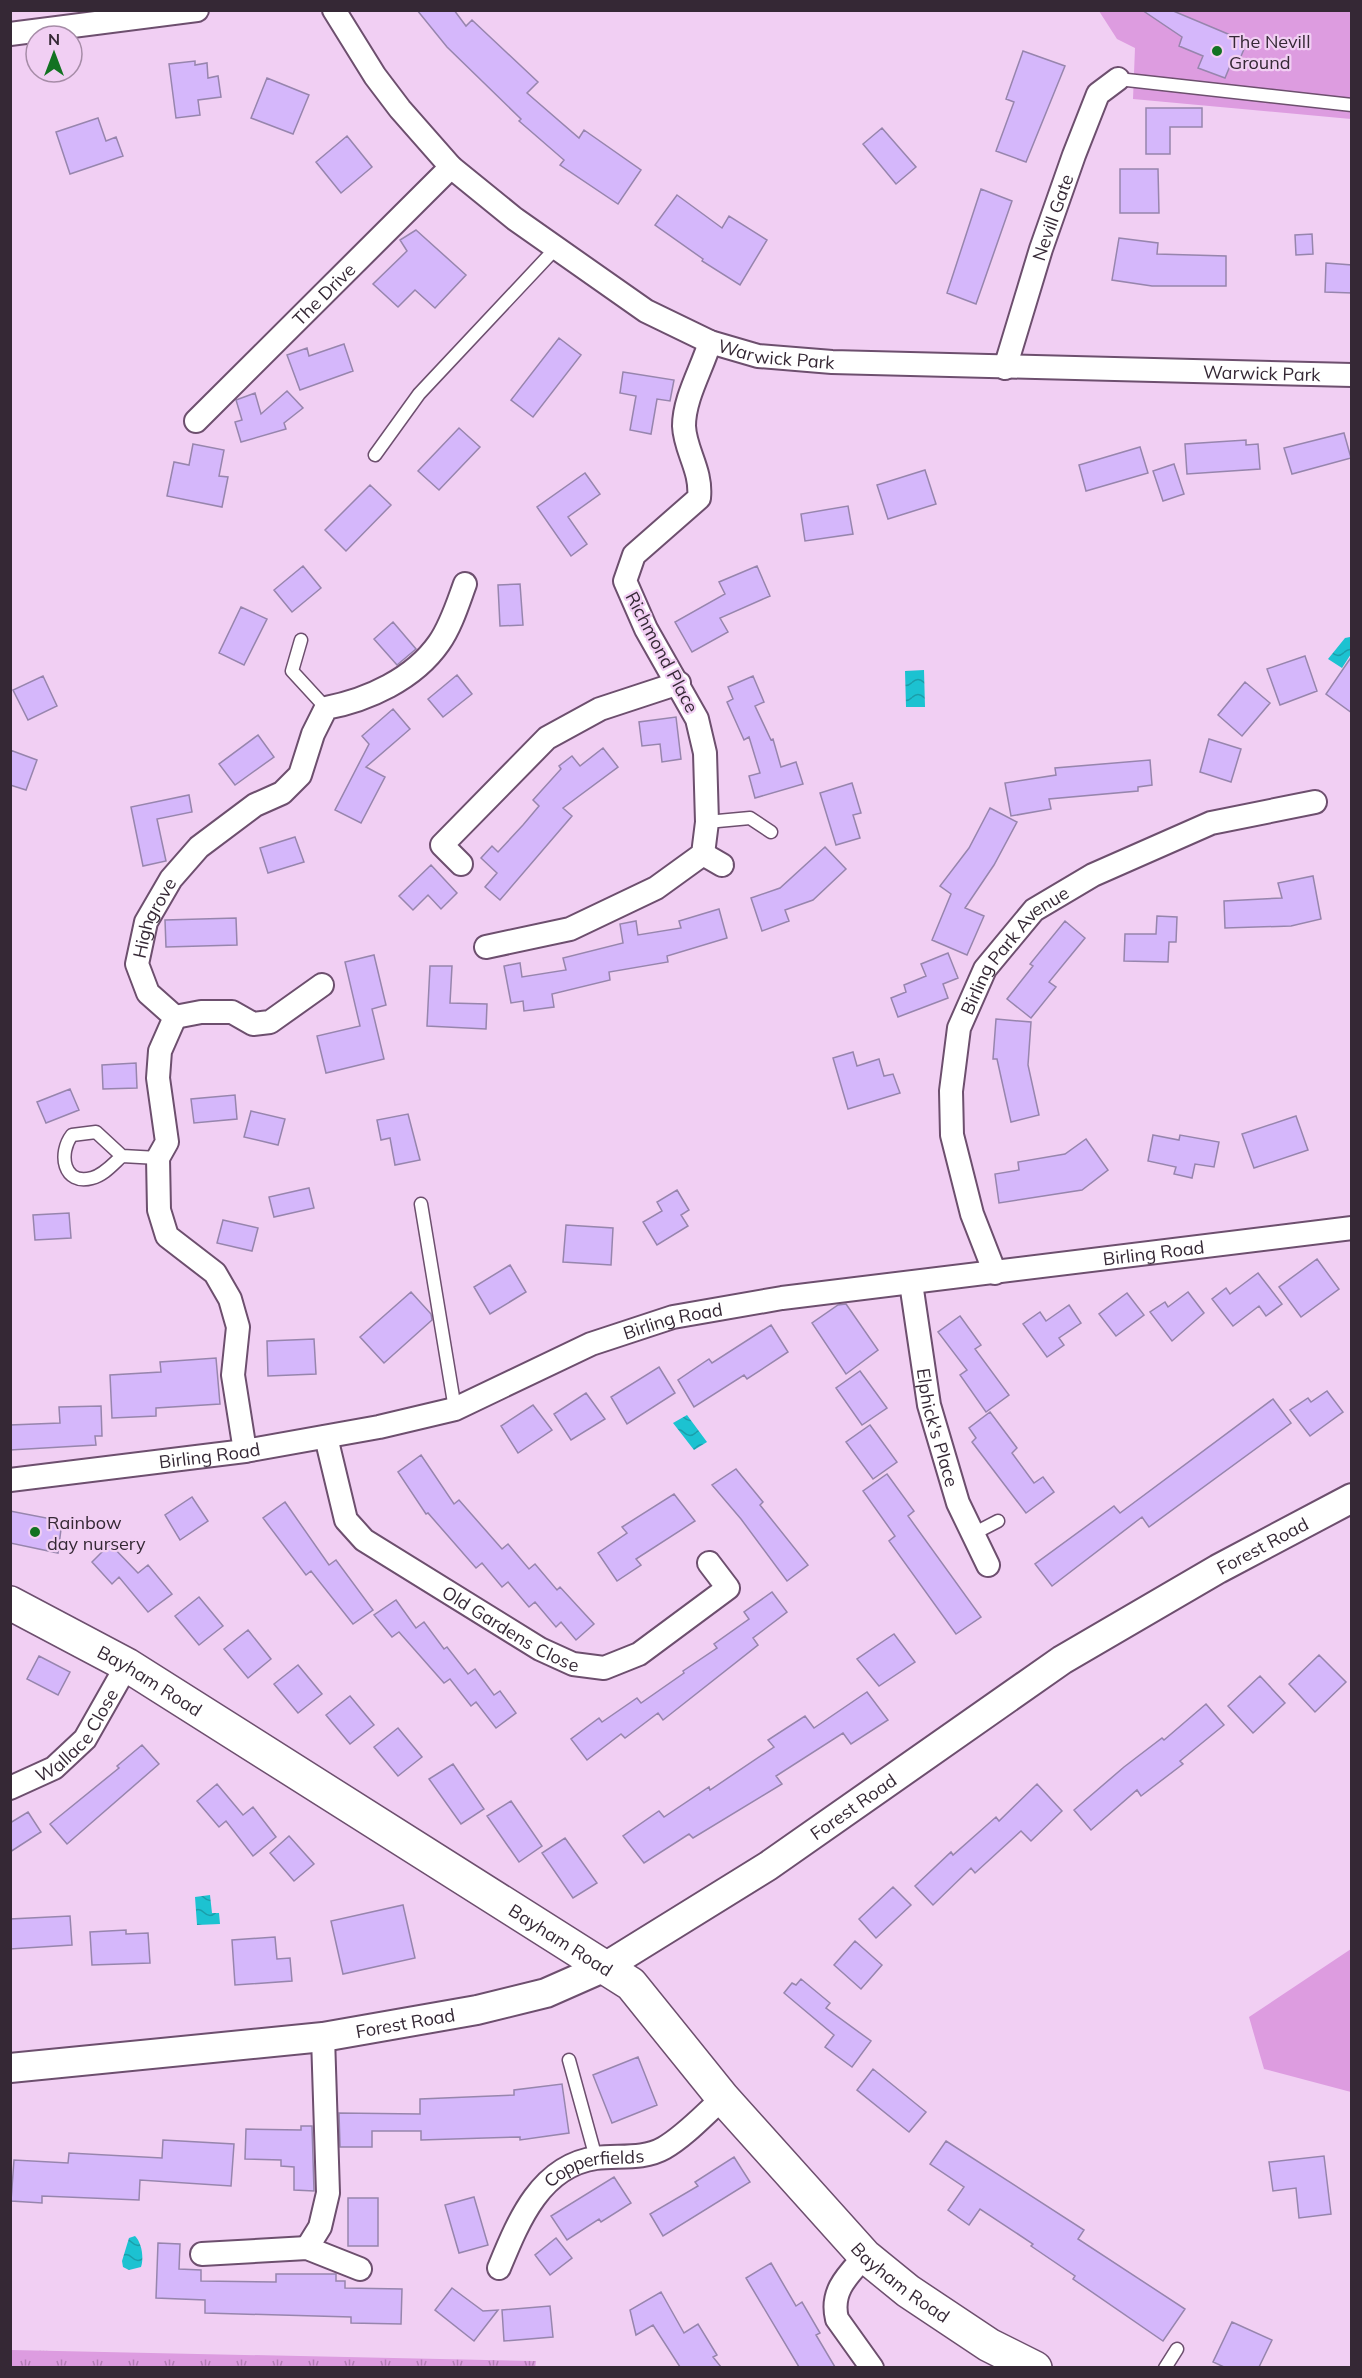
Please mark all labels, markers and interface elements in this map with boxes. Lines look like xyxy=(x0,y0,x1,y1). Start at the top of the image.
north arrow xyxy=(24,24,84,84)
text: N xyxy=(48,29,60,49)
place label: The Nevill Ground xyxy=(1229,30,1310,74)
marker: The Nevill Ground xyxy=(1210,44,1224,58)
street label: Nevill Gate xyxy=(1027,171,1078,263)
street label: The Drive xyxy=(287,258,360,330)
street label: Warwick Park xyxy=(716,334,836,374)
street label: Warwick Park xyxy=(1203,360,1321,386)
street label: Richmond Place xyxy=(620,588,704,716)
street label: Highgrove xyxy=(127,873,181,960)
street label: Birling Park Avenue xyxy=(955,881,1073,1018)
street label: Birling Road xyxy=(1101,1235,1205,1270)
street label: Birling Road xyxy=(620,1297,724,1344)
street label: Elphick's Place xyxy=(912,1367,964,1489)
street label: Birling Road xyxy=(157,1437,262,1473)
place label: Rainbow day nursery xyxy=(47,1511,146,1555)
street label: Forest Road xyxy=(1213,1512,1312,1579)
marker: Rainbow day nursery xyxy=(28,1525,42,1539)
street label: Old Gardens Close xyxy=(438,1580,580,1676)
street label: Bayham Road xyxy=(94,1640,207,1721)
street label: Wallace Close xyxy=(32,1684,123,1786)
street label: Forest Road xyxy=(805,1768,901,1845)
street label: Bayham Road xyxy=(505,1898,617,1981)
street label: Forest Road xyxy=(354,2003,457,2043)
street label: Copperfields xyxy=(539,2144,645,2192)
street label: Bayham Road xyxy=(846,2237,954,2327)

